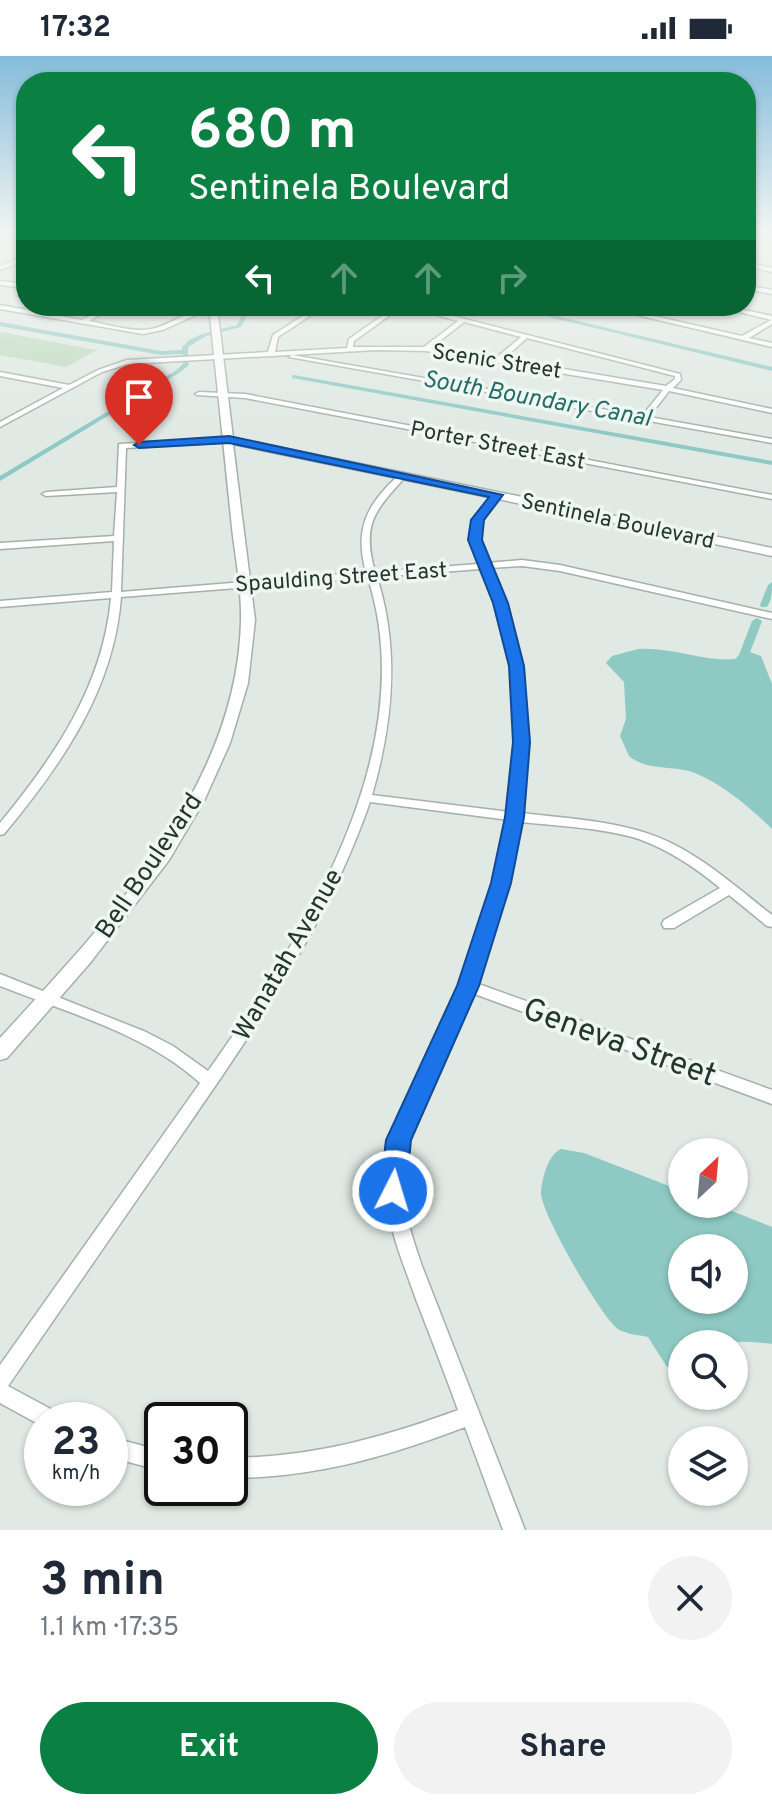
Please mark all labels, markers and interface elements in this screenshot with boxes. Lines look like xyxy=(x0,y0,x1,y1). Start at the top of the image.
text: 17:32 xyxy=(40,10,111,47)
text: 680 m xyxy=(188,98,357,168)
icon: left xyxy=(56,104,160,208)
text: Sentinela Boulevard xyxy=(188,167,510,213)
icon: left xyxy=(238,256,282,300)
icon: ahead xyxy=(322,256,366,300)
icon: ahead xyxy=(406,256,450,300)
icon: right xyxy=(490,256,534,300)
street label: Scenic Street xyxy=(430,339,563,386)
pin xyxy=(105,363,173,445)
water label: South Boundary Canal xyxy=(420,365,655,435)
icon: arrive xyxy=(117,375,161,419)
street label: Porter Street East xyxy=(408,416,587,477)
street label: Sentinela Boulevard xyxy=(518,489,717,556)
street label: Spaulding Street East xyxy=(234,558,448,599)
street label: Bell Boulevard xyxy=(89,787,211,946)
street label: Wanatah Avenue xyxy=(227,863,352,1047)
street label: Geneva Street xyxy=(517,990,721,1097)
north arrow xyxy=(668,1138,748,1218)
map controls xyxy=(668,1138,748,1506)
position arrow xyxy=(351,1149,435,1233)
button: sound xyxy=(668,1234,748,1314)
button: search xyxy=(668,1330,748,1410)
speed limit sign: 30 xyxy=(144,1402,248,1506)
text: 23 xyxy=(52,1419,100,1469)
button: layers xyxy=(668,1426,748,1506)
text: km/h xyxy=(52,1461,100,1487)
text: 3 min xyxy=(40,1552,165,1612)
button: close xyxy=(648,1556,732,1640)
text: 1.1 km · 17:35 xyxy=(40,1612,179,1645)
button: Exit xyxy=(40,1702,378,1794)
button: Share xyxy=(394,1702,732,1794)

